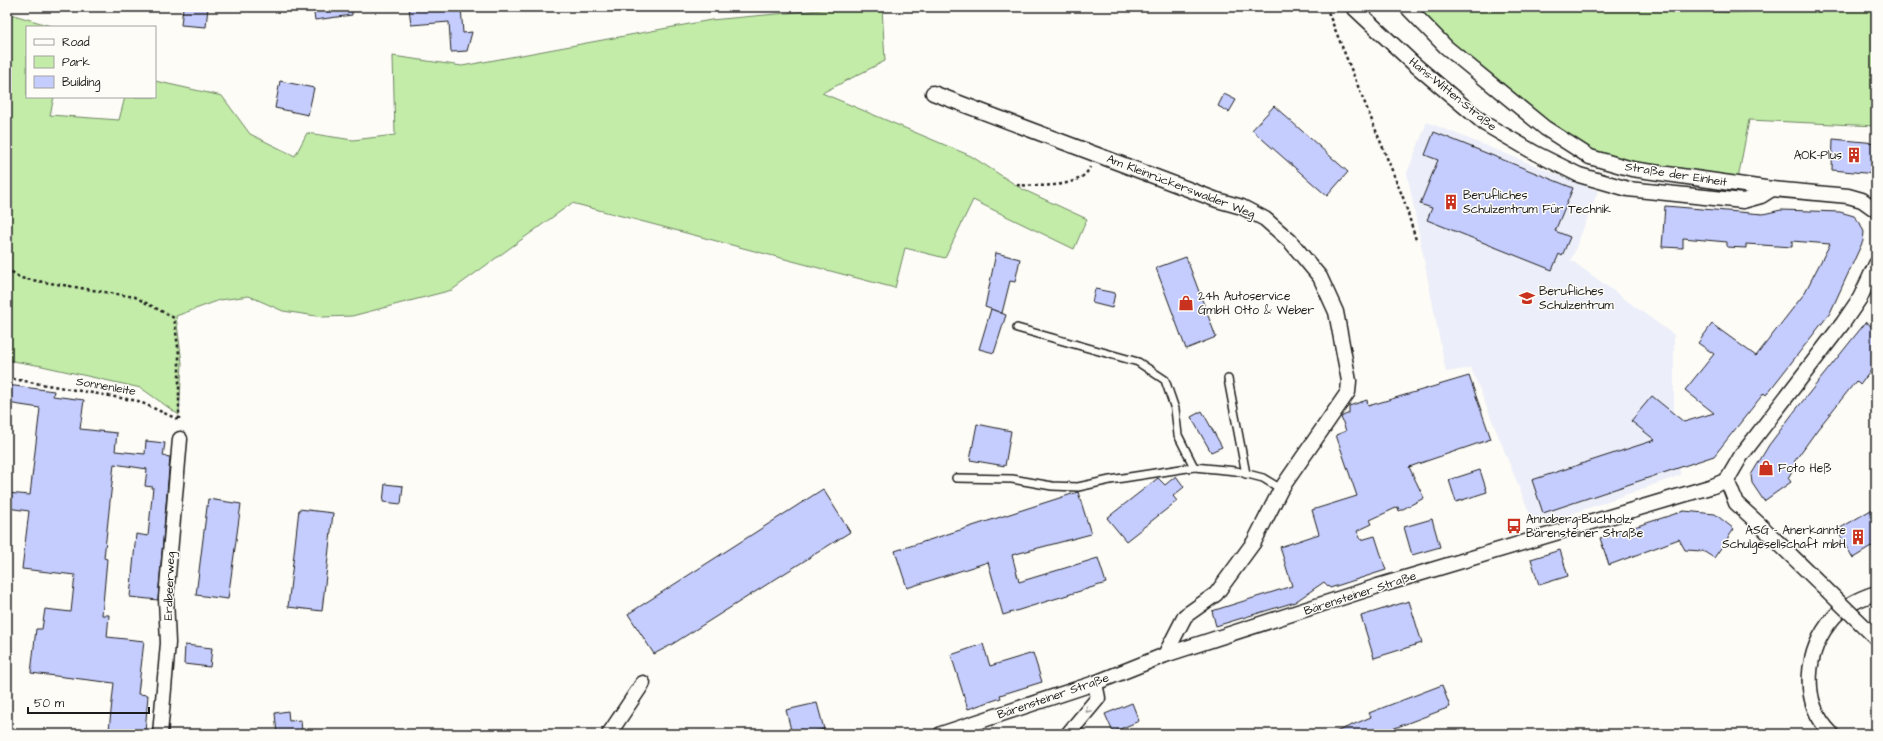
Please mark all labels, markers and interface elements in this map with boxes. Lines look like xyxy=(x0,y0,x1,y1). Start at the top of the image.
legend xyxy=(26,26,156,98)
text: Road xyxy=(62,34,90,51)
text: Park xyxy=(62,54,90,71)
street label: Hans-Witten-Straße xyxy=(1405,54,1501,135)
text: Building xyxy=(62,74,100,92)
building icon: AOK-Plus xyxy=(1845,146,1863,164)
place label: AOK-Plus xyxy=(1794,147,1842,164)
street label: Am Kleinrückerswalder Weg xyxy=(1104,150,1258,224)
street label: Straße der Einheit xyxy=(1624,158,1728,191)
place label: Berufliches Schulzentrum Für Technik xyxy=(1463,187,1612,218)
building icon: Berufliches Schulzentrum Für Technik xyxy=(1442,193,1460,211)
place label: Berufliches Schulzentrum xyxy=(1539,283,1614,314)
place label: 24h Autoservice GmbH Otto & Weber xyxy=(1198,288,1315,319)
school or university icon: Berufliches Schulzentrum xyxy=(1518,289,1536,307)
shop icon: 24h Autoservice GmbH Otto & Weber xyxy=(1177,294,1195,312)
street label: Sonnenleite xyxy=(75,373,138,400)
shop icon: Foto Heß xyxy=(1757,459,1775,477)
place label: Foto Heß xyxy=(1778,460,1832,477)
place label: Annaberg-Buchholz, Bärensteiner Straße xyxy=(1526,511,1644,542)
bus stop icon: Annaberg-Buchholz, Bärensteiner Straße xyxy=(1505,517,1523,535)
place label: ASG - Anerkannte Schulgesellschaft mbH xyxy=(1722,522,1847,554)
building icon: ASG - Anerkannte Schulgesellschaft mbH xyxy=(1849,528,1867,546)
street label: Erdbeerweg xyxy=(160,551,180,621)
street label: Bärensteiner Straße xyxy=(1302,567,1419,620)
street label: Bärensteiner Straße xyxy=(995,669,1112,724)
scale bar xyxy=(28,689,149,715)
text: 50 m xyxy=(34,695,65,712)
one-way arrow xyxy=(1086,705,1093,713)

